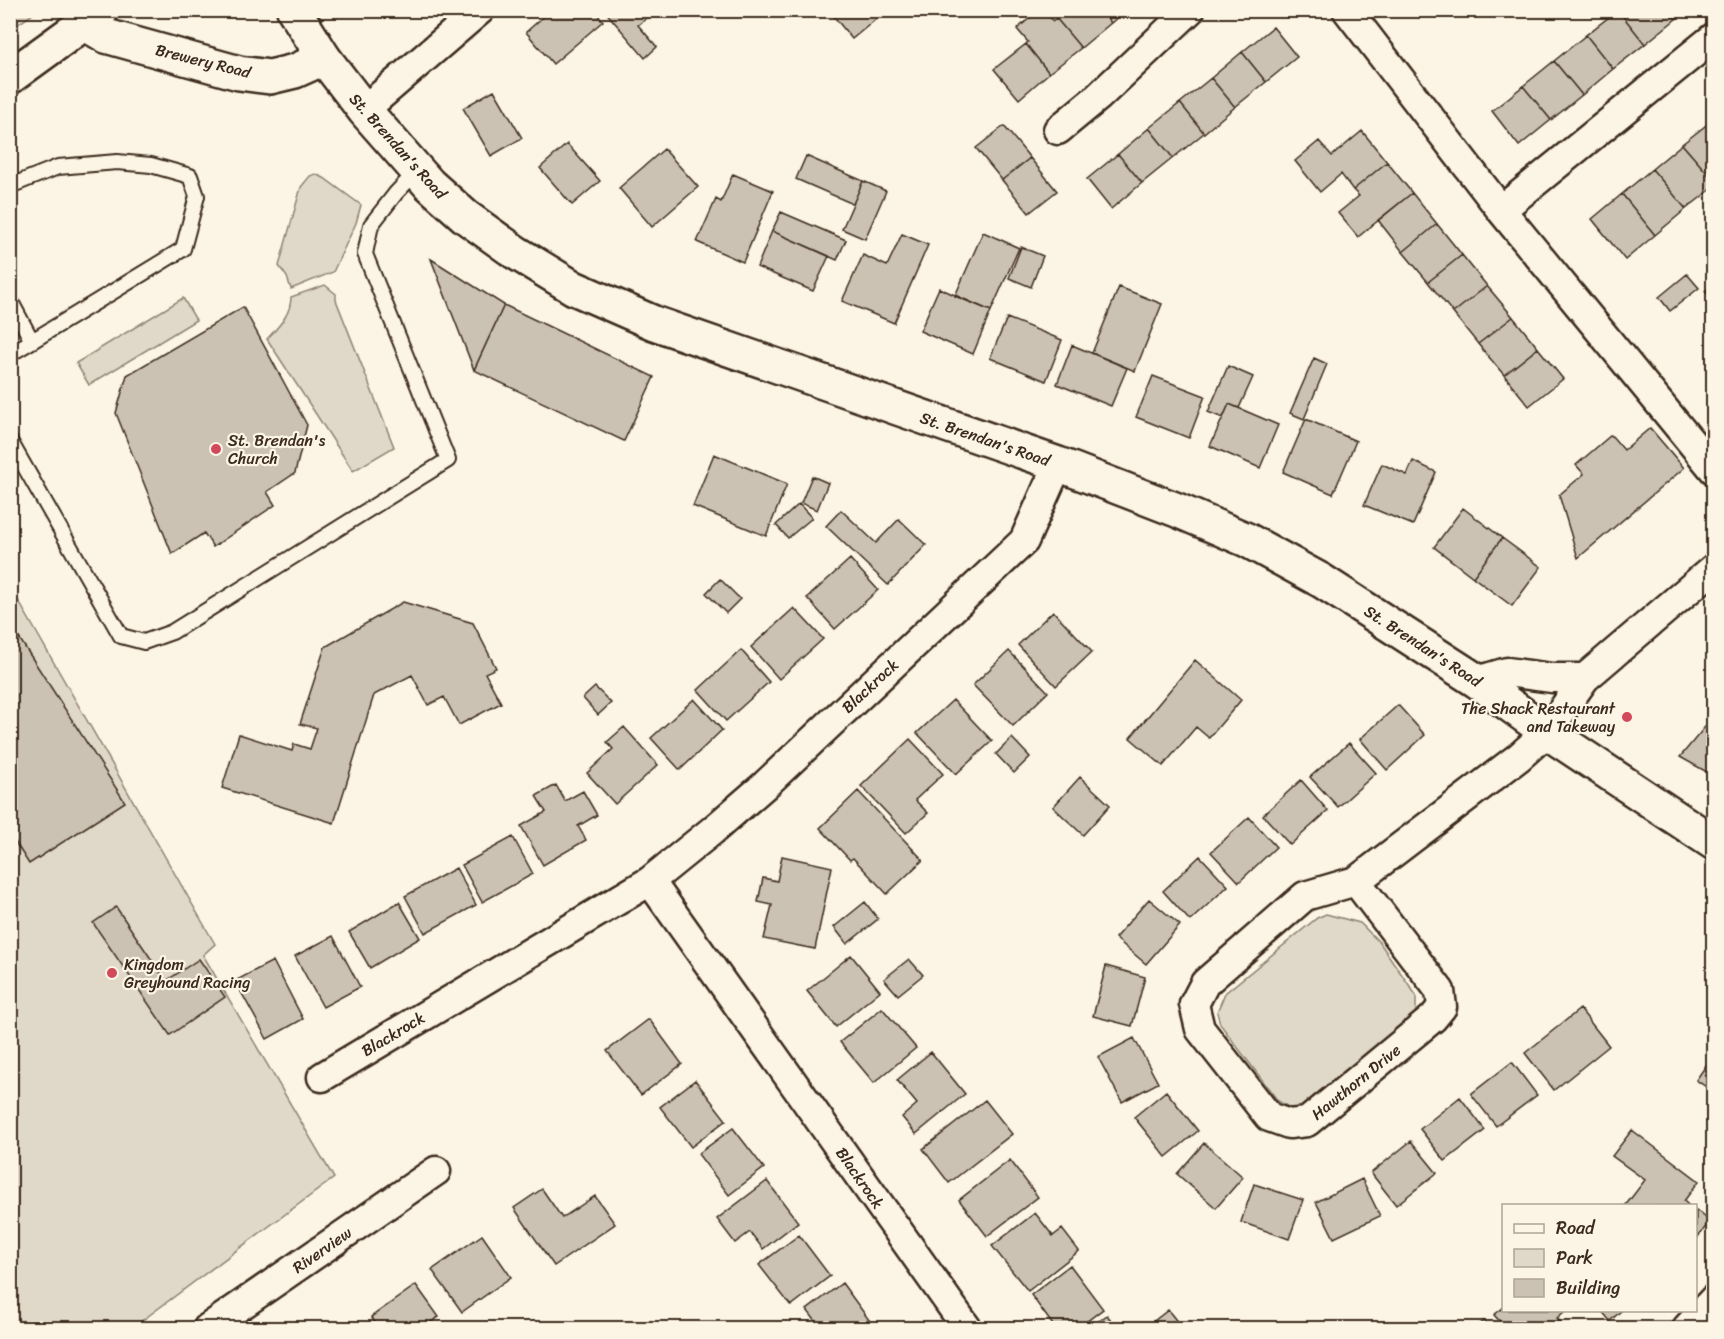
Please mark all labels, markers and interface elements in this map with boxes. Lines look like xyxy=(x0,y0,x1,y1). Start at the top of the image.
street label: Brewery Road xyxy=(152,35,255,87)
street label: St. Brendan's Road xyxy=(342,86,455,207)
street label: St. Brendan's Road xyxy=(916,403,1055,475)
place label: St. Brendan's Church xyxy=(228,426,326,473)
marker: St. Brendan's Church xyxy=(209,442,223,456)
street label: St. Brendan's Road xyxy=(1358,597,1489,696)
street label: Blackrock xyxy=(834,651,906,721)
place label: The Shack Restaurant and Takeway xyxy=(1461,694,1616,741)
marker: The Shack Restaurant and Takeway xyxy=(1620,710,1634,724)
place label: Kingdom Greyhound Racing xyxy=(124,950,250,997)
marker: Kingdom Greyhound Racing xyxy=(105,966,119,980)
street label: Blackrock xyxy=(355,1003,431,1065)
street label: Hawthorn Drive xyxy=(1304,1036,1408,1128)
street label: Blackrock xyxy=(828,1141,892,1215)
legend xyxy=(1502,1204,1697,1312)
text: Road xyxy=(1556,1212,1596,1244)
street label: Riverview xyxy=(286,1218,359,1281)
text: Park xyxy=(1556,1242,1593,1274)
text: Building xyxy=(1556,1272,1620,1304)

